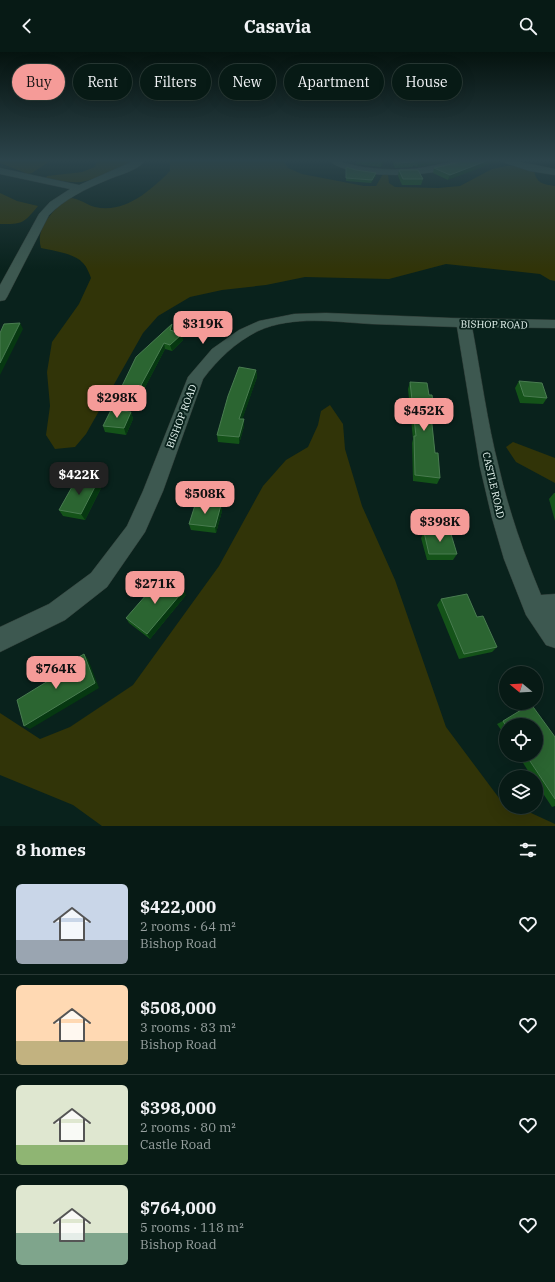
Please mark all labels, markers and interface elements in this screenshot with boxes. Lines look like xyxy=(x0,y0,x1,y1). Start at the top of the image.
icon: back xyxy=(16,15,38,37)
text: Casavia xyxy=(244,15,311,38)
icon: search xyxy=(517,15,539,37)
chip: Buy xyxy=(12,64,65,100)
chip: Rent xyxy=(73,64,132,100)
chip: Filters xyxy=(140,64,211,100)
chip: New xyxy=(219,64,276,100)
chip: Apartment xyxy=(284,64,384,100)
chip: House xyxy=(392,64,462,100)
pin: $319K xyxy=(175,311,231,345)
text: $319K xyxy=(182,315,224,332)
street label: BISHOP ROAD xyxy=(460,317,528,332)
street label: BISHOP ROAD xyxy=(163,383,200,450)
pin: $298K xyxy=(89,385,145,419)
text: $298K xyxy=(96,389,138,406)
pin: $452K xyxy=(396,398,452,432)
text: $452K xyxy=(403,402,445,419)
street label: CASTLE ROAD xyxy=(480,451,507,520)
pin: $422K xyxy=(51,462,107,496)
text: $422K xyxy=(58,466,100,483)
pin: $508K xyxy=(177,481,233,515)
text: $508K xyxy=(184,485,226,502)
pin: $398K xyxy=(412,509,468,543)
text: $398K xyxy=(419,513,461,530)
pin: $271K xyxy=(127,571,183,605)
text: $271K xyxy=(134,575,176,592)
pin: $764K xyxy=(28,656,84,690)
text: $764K xyxy=(35,660,77,677)
north arrow xyxy=(499,666,543,710)
map controls xyxy=(499,666,543,814)
button: locate xyxy=(499,718,543,762)
button: layers xyxy=(499,770,543,814)
text: 8 homes xyxy=(16,839,86,861)
icon: filters xyxy=(517,839,539,861)
text: $422,000 xyxy=(140,896,216,918)
icon: home xyxy=(48,900,96,948)
icon: heart xyxy=(517,913,539,935)
text: 2 rooms · 64 m² xyxy=(140,918,236,935)
text: Bishop Road xyxy=(140,935,217,952)
text: $508,000 xyxy=(140,997,216,1019)
icon: home xyxy=(48,1001,96,1049)
icon: heart xyxy=(517,1014,539,1036)
text: 3 rooms · 83 m² xyxy=(140,1019,236,1036)
text: Bishop Road xyxy=(140,1036,217,1053)
text: $398,000 xyxy=(140,1097,216,1119)
icon: home xyxy=(48,1101,96,1149)
icon: heart xyxy=(517,1114,539,1136)
text: 2 rooms · 80 m² xyxy=(140,1119,236,1136)
text: Castle Road xyxy=(140,1136,211,1153)
text: $764,000 xyxy=(140,1197,216,1219)
icon: home xyxy=(48,1201,96,1249)
icon: heart xyxy=(517,1214,539,1236)
text: 5 rooms · 118 m² xyxy=(140,1219,244,1236)
text: Bishop Road xyxy=(140,1236,217,1253)

